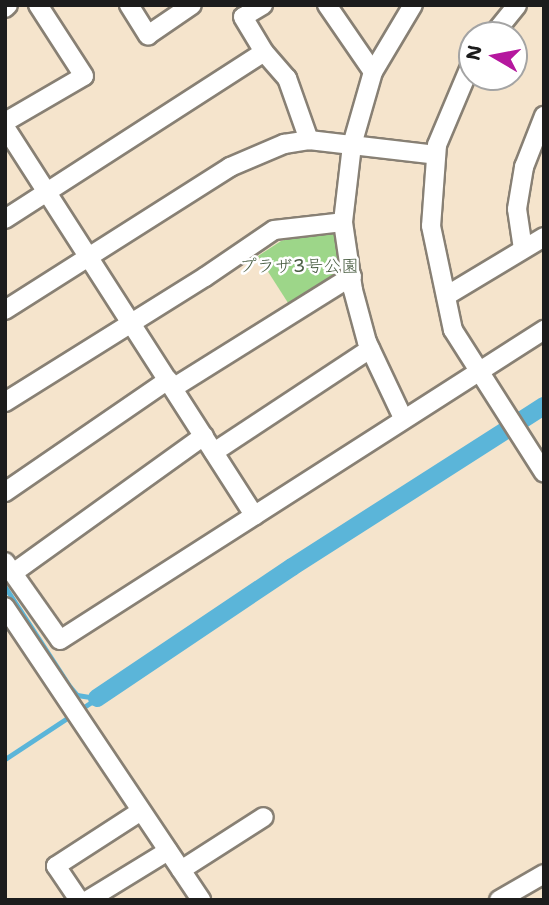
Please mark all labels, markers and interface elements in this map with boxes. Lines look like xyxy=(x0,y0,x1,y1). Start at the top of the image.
north arrow xyxy=(458,21,528,91)
text: N xyxy=(460,43,487,62)
park label: プラザ3号公園 xyxy=(239,255,359,277)

